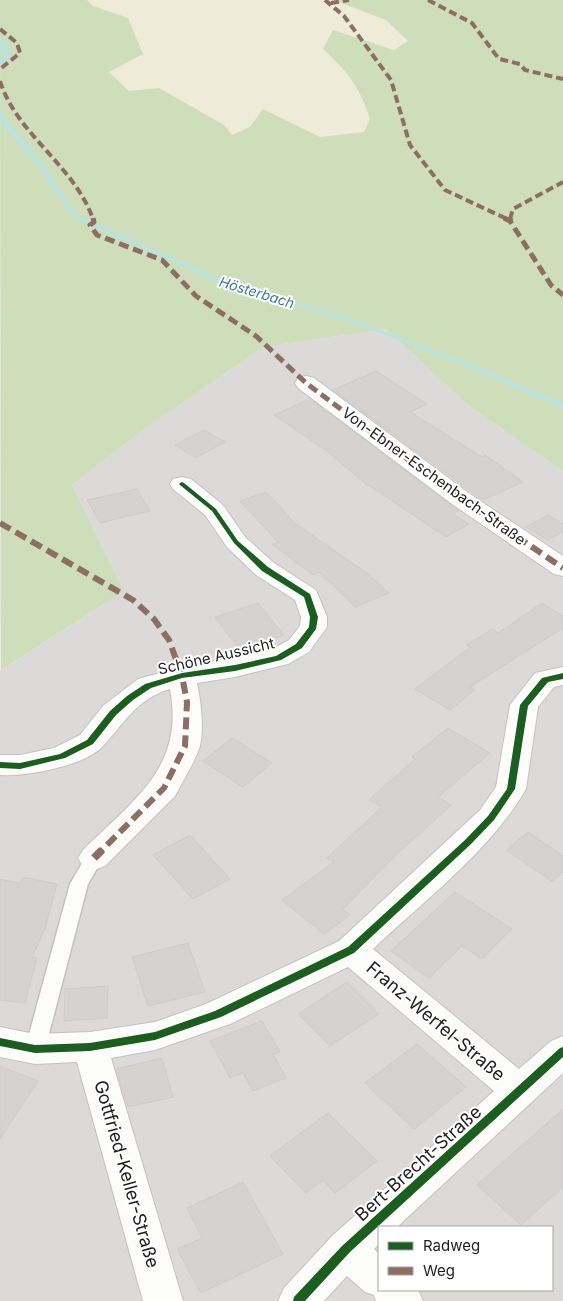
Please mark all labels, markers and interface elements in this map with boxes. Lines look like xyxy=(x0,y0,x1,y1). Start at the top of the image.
water label: Hösterbach xyxy=(217,273,297,311)
street label: Von-Ebner-Eschenbach-Straße xyxy=(338,403,530,549)
street label: Schöne Aussicht xyxy=(156,633,276,679)
street label: Franz-Werfel-Straße xyxy=(362,957,510,1085)
street label: Gottfried-Keller-Straße xyxy=(90,1078,164,1270)
street label: Bert-Brecht-Straße xyxy=(351,1101,485,1225)
legend xyxy=(378,1226,553,1291)
text: Radweg xyxy=(423,1236,480,1255)
text: Weg xyxy=(423,1261,455,1280)

